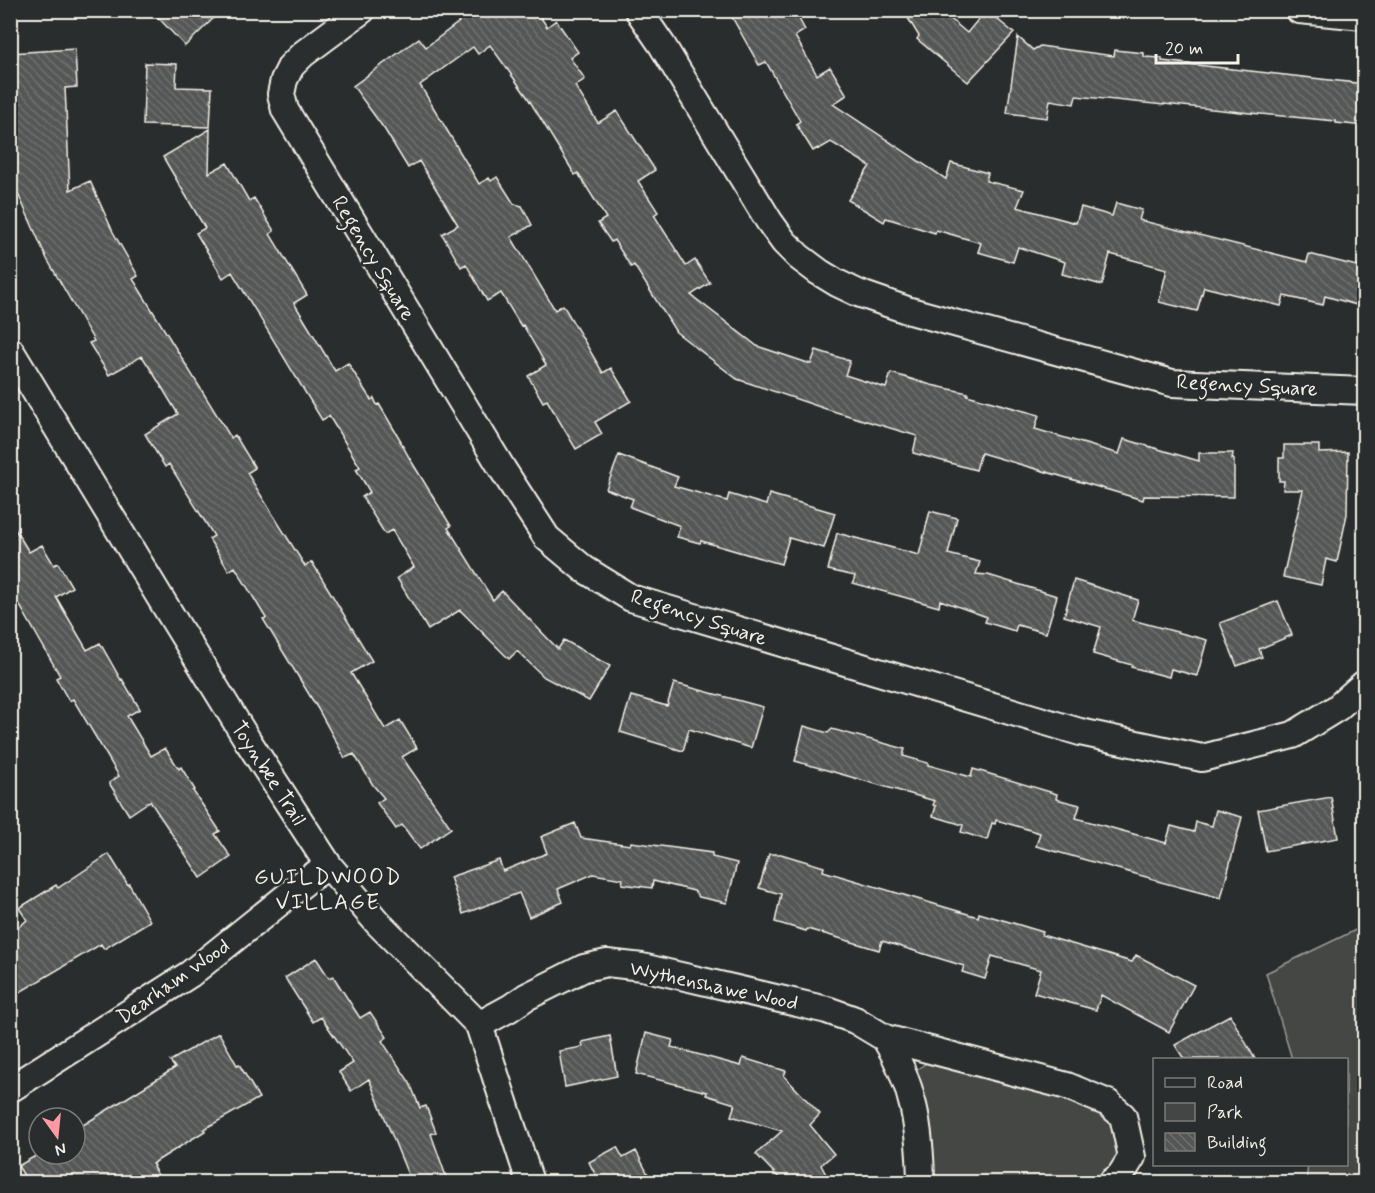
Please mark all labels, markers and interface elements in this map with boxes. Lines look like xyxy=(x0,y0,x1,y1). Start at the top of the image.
scale bar xyxy=(1156,27,1238,65)
text: 20 m xyxy=(1165,37,1203,61)
street label: Regency Square xyxy=(323,191,422,328)
street label: Regency Square xyxy=(1175,368,1318,406)
street label: Regency Square xyxy=(626,583,770,655)
street label: Toynbee Trail xyxy=(224,716,312,831)
district label: GUILDWOOD VILLAGE xyxy=(254,864,402,917)
street label: Dearham Wood xyxy=(111,932,236,1031)
street label: Wythenshawe Wood xyxy=(627,954,800,1017)
legend xyxy=(1153,1058,1348,1166)
text: Road xyxy=(1207,1071,1243,1095)
text: Park xyxy=(1207,1101,1243,1125)
north arrow xyxy=(27,1106,87,1166)
text: Building xyxy=(1207,1131,1267,1157)
text: N xyxy=(53,1138,68,1161)

